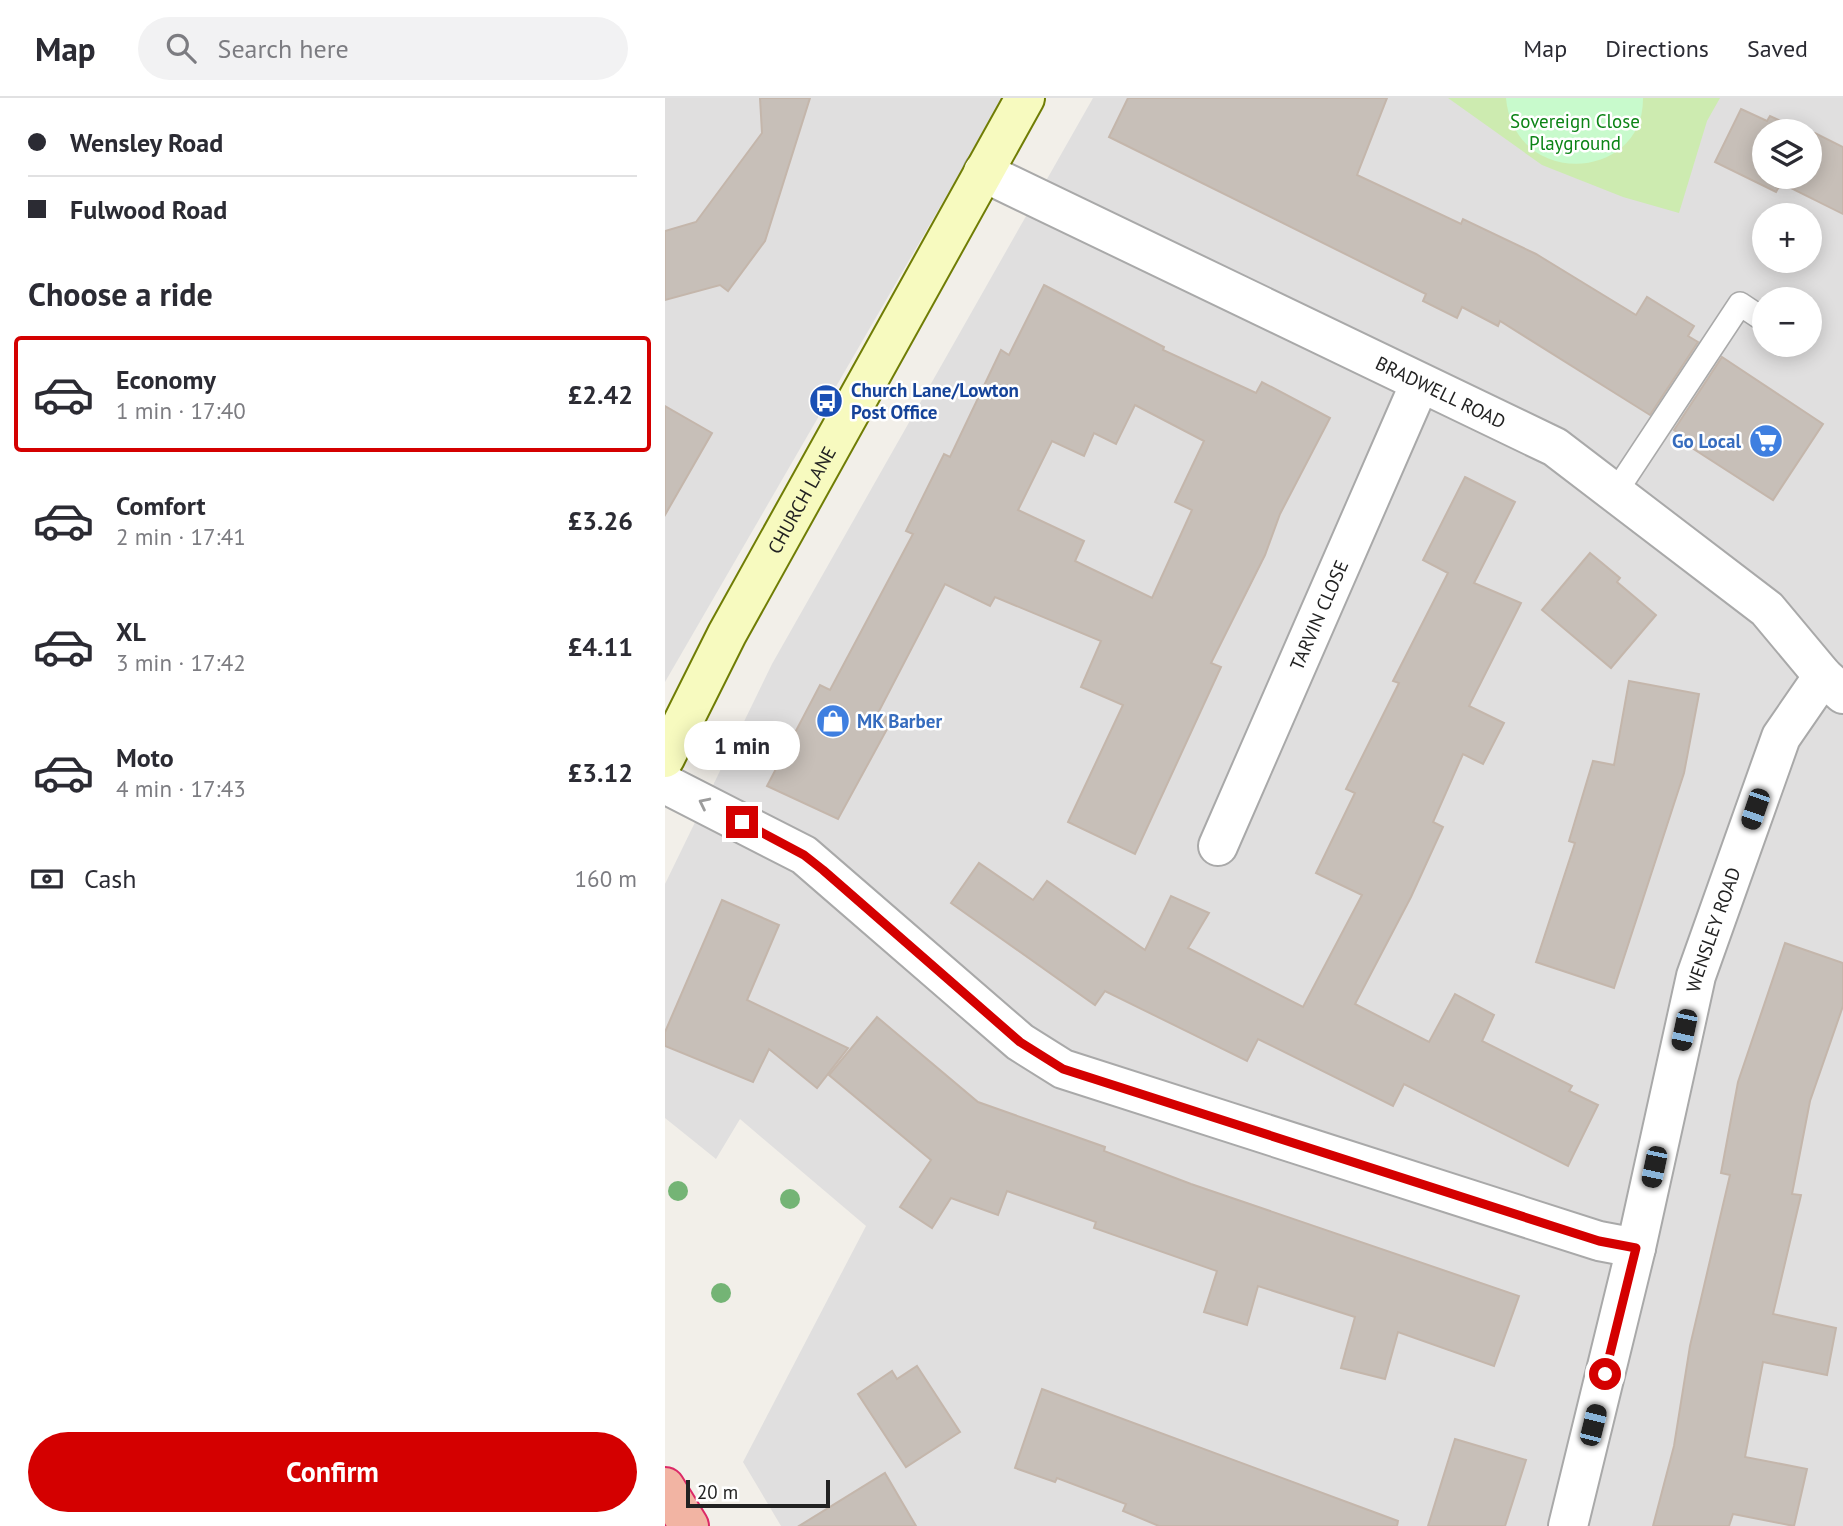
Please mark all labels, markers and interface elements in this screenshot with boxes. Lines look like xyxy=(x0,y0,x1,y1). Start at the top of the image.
search box xyxy=(138,17,628,80)
text: Map xyxy=(35,27,96,70)
icon: search xyxy=(162,29,200,67)
text: Search here xyxy=(218,32,349,65)
text: Map xyxy=(1523,33,1567,64)
text: Directions xyxy=(1605,33,1709,64)
text: Saved xyxy=(1747,33,1808,64)
park label: Sovereign Close Playground xyxy=(1510,109,1640,155)
map controls xyxy=(1752,119,1822,357)
button: layers xyxy=(1752,119,1822,189)
text: Wensley Road xyxy=(70,126,223,159)
text: Fulwood Road xyxy=(70,193,227,226)
button: + xyxy=(1752,203,1822,273)
text: Choose a ride xyxy=(28,273,213,315)
button: − xyxy=(1752,287,1822,357)
street label: BRADWELL ROAD xyxy=(1372,351,1510,434)
icon: car xyxy=(32,363,95,426)
text: Economy xyxy=(116,363,216,396)
text: £2.42 xyxy=(568,378,633,411)
place label: Church Lane/Lowton Post Office xyxy=(851,378,1019,424)
bus stop icon: Church Lane/Lowton Post Office xyxy=(807,382,845,420)
text: 1 min · 17:40 xyxy=(116,396,246,425)
supermarket icon: Go Local xyxy=(1747,422,1785,460)
place label: Go Local xyxy=(1672,429,1741,453)
street label: CHURCH LANE xyxy=(762,442,841,558)
icon: car xyxy=(32,489,95,552)
text: Comfort xyxy=(116,489,206,522)
text: £3.26 xyxy=(568,504,633,537)
text: 2 min · 17:41 xyxy=(116,522,246,551)
street label: TARVIN CLOSE xyxy=(1284,556,1353,674)
icon: car xyxy=(32,615,95,678)
text: XL xyxy=(116,615,146,648)
text: £4.11 xyxy=(568,630,633,663)
text: 3 min · 17:42 xyxy=(116,648,246,677)
shop icon: MK Barber xyxy=(814,702,852,740)
place label: MK Barber xyxy=(857,709,942,733)
callout: 1 min xyxy=(684,720,800,770)
text: 1 min xyxy=(714,731,770,760)
icon: car xyxy=(32,741,95,804)
text: Moto xyxy=(116,741,174,774)
text: £3.12 xyxy=(568,756,633,789)
text: 4 min · 17:43 xyxy=(116,774,246,803)
car xyxy=(1739,786,1772,832)
one-way arrow xyxy=(699,797,711,811)
route end xyxy=(726,806,758,838)
icon: cash xyxy=(28,860,66,898)
text: Cash xyxy=(84,862,136,895)
text: 160 m xyxy=(575,864,637,893)
street label: WENSLEY ROAD xyxy=(1681,864,1746,994)
car xyxy=(1670,1007,1699,1053)
car xyxy=(1640,1144,1669,1190)
route start xyxy=(1589,1358,1621,1390)
car xyxy=(1578,1402,1609,1448)
button: Confirm xyxy=(28,1432,637,1512)
scale bar xyxy=(686,1477,829,1509)
text: 20 m xyxy=(697,1480,738,1504)

